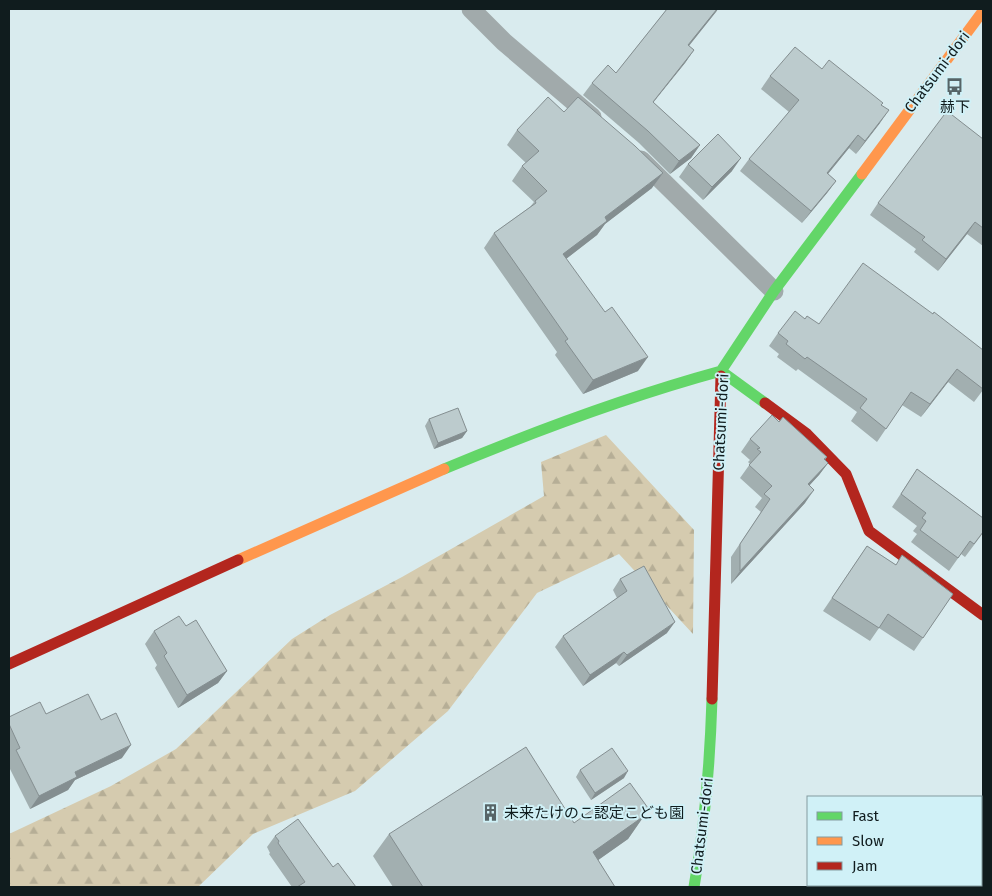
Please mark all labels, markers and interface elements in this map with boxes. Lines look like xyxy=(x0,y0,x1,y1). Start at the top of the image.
street label: Chatsumi-dori xyxy=(901,28,973,116)
bus stop icon: 赫下 xyxy=(945,76,965,96)
place label: 赫下 xyxy=(940,98,970,116)
street label: Chatsumi-dori xyxy=(709,373,733,471)
street label: Chatsumi-dori xyxy=(687,777,717,875)
legend xyxy=(807,796,982,886)
building icon: 未来たけのこ認定こども園 xyxy=(480,803,500,823)
place label: 未来たけのこ認定こども園 xyxy=(504,804,684,822)
text: Fast xyxy=(852,807,879,825)
text: Slow xyxy=(852,832,884,850)
text: Jam xyxy=(852,857,878,875)

